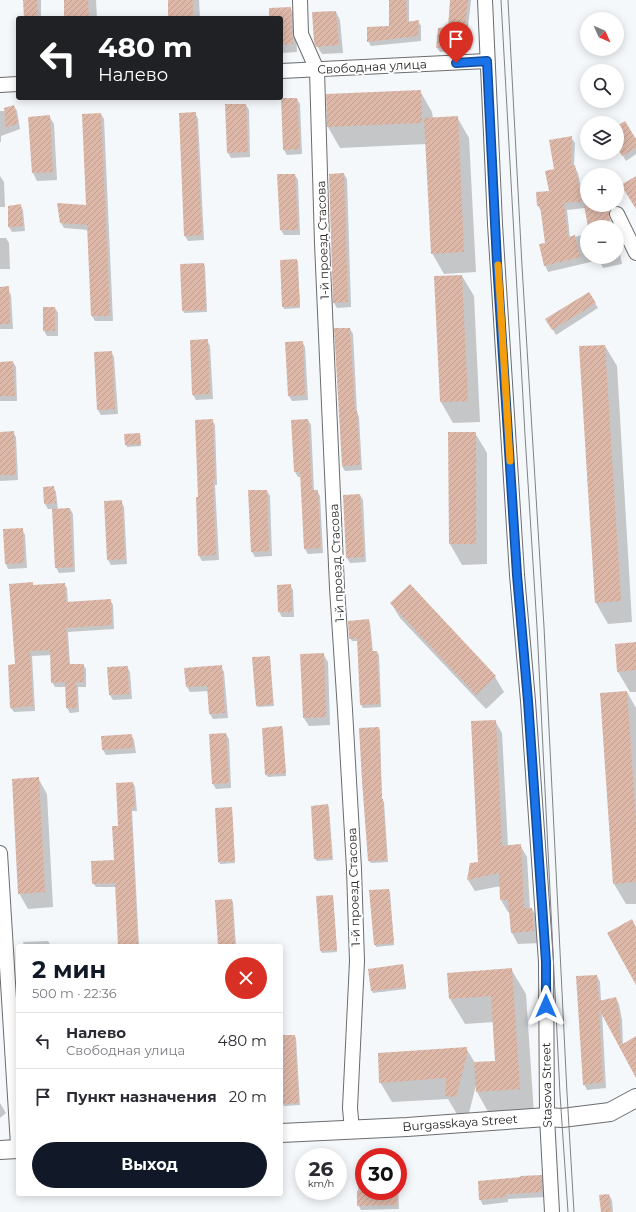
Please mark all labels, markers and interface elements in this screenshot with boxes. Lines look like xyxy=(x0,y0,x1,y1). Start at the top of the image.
north arrow xyxy=(580,12,624,56)
map controls xyxy=(580,12,624,264)
pin xyxy=(439,22,473,63)
icon: arrive xyxy=(445,28,467,50)
text: 480 m xyxy=(98,30,192,64)
icon: left xyxy=(32,32,84,84)
street label: Свободная улица xyxy=(317,56,427,77)
text: Налево xyxy=(98,64,168,86)
button: search xyxy=(580,64,624,108)
button: layers xyxy=(580,116,624,160)
button: + xyxy=(580,168,624,212)
street label: 1-й проезд Стасова xyxy=(313,180,332,300)
button: − xyxy=(580,220,624,264)
street label: 1-й проезд Стасова xyxy=(326,503,347,623)
street label: 1-й проезд Стасова xyxy=(344,827,363,947)
text: 2 мин xyxy=(32,955,106,984)
button: close xyxy=(225,957,267,999)
text: 500 m · 22:36 xyxy=(32,985,117,1001)
position arrow xyxy=(525,985,567,1027)
text: Налево xyxy=(66,1023,126,1042)
icon: left xyxy=(32,1030,54,1052)
text: 480 m xyxy=(218,1031,267,1050)
text: Свободная улица xyxy=(66,1042,185,1058)
street label: Stasova Street xyxy=(538,1042,555,1128)
icon: arrive xyxy=(32,1086,54,1108)
text: Пункт назначения xyxy=(66,1087,217,1106)
text: 20 m xyxy=(229,1087,267,1106)
street label: Burgasskaya Street xyxy=(402,1111,518,1134)
button: Выход xyxy=(32,1142,267,1188)
speed limit sign: 30 xyxy=(355,1148,407,1200)
text: 26 xyxy=(309,1157,333,1181)
text: km/h xyxy=(308,1177,334,1190)

